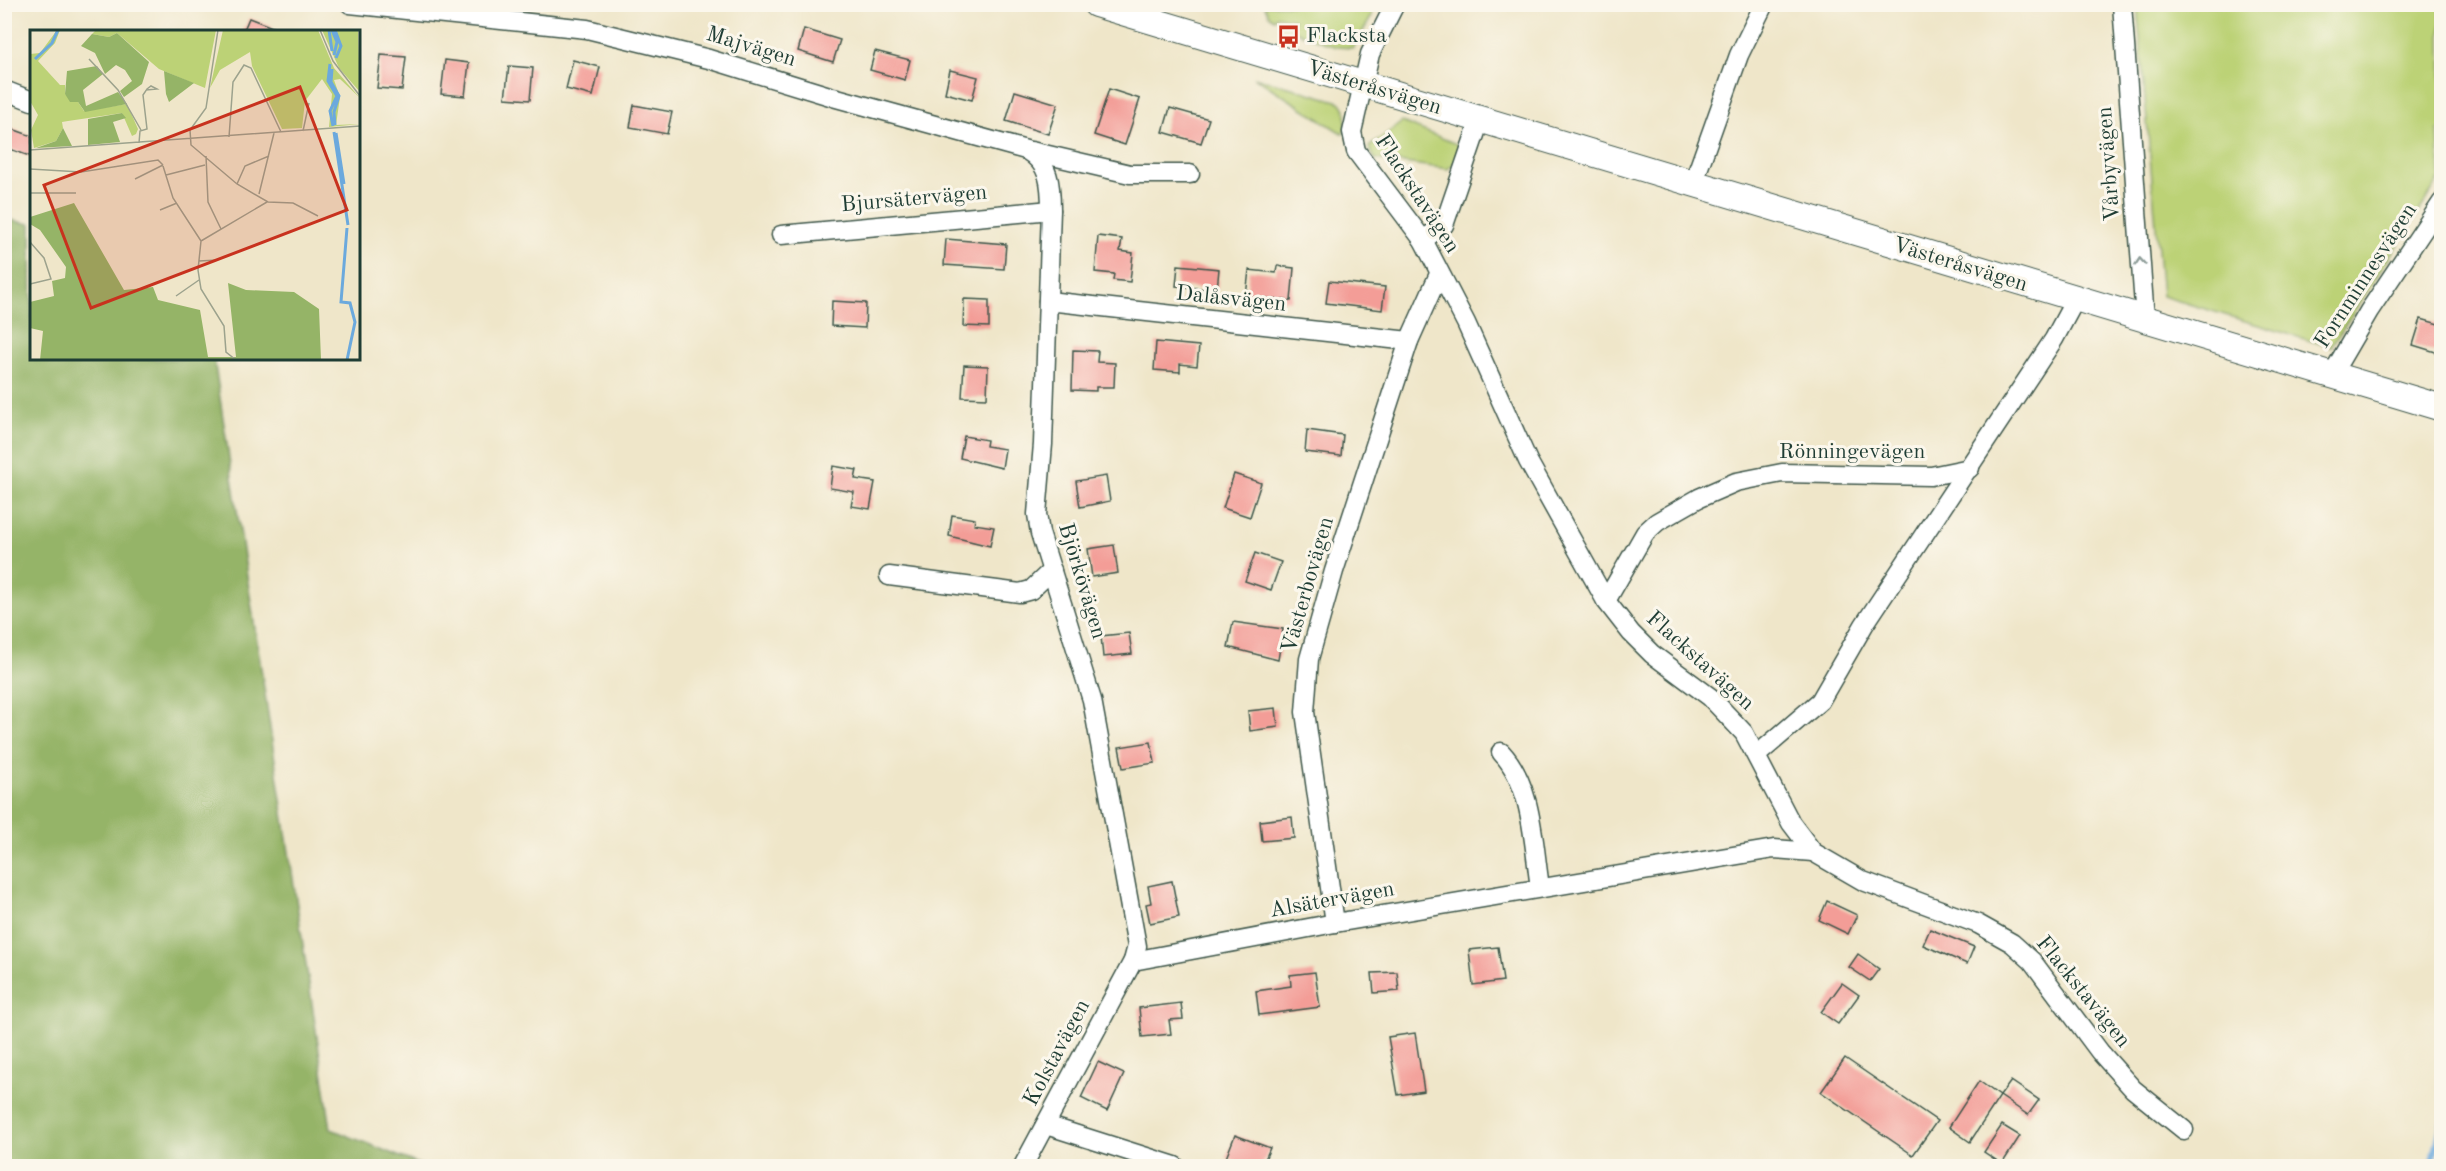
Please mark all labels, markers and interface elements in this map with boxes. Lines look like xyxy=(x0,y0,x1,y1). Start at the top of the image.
street label: Majvägen xyxy=(703,23,799,71)
bus stop icon: Flacksta xyxy=(1275,23,1301,49)
place label: Flacksta xyxy=(1306,25,1387,47)
inset map xyxy=(30,30,360,360)
street label: Västeråsvägen xyxy=(1304,57,1444,119)
street label: Vårbyvägen xyxy=(2094,106,2124,222)
street label: Flackstavägen xyxy=(1371,131,1463,257)
street label: Bjursätervägen xyxy=(840,182,988,216)
street label: Fornminnesvägen xyxy=(2311,199,2421,353)
street label: Västeråsvägen xyxy=(1890,234,2030,296)
one-way arrow xyxy=(2134,257,2147,266)
street label: Dalåsvägen xyxy=(1175,282,1287,316)
street label: Rönningevägen xyxy=(1779,441,1925,463)
street label: Västerbovägen xyxy=(1278,514,1338,656)
street label: Björkövägen xyxy=(1054,520,1110,642)
street label: Flackstavägen xyxy=(1642,607,1758,715)
street label: Alsätervägen xyxy=(1268,878,1396,922)
street label: Flackstavägen xyxy=(2031,932,2135,1052)
street label: Kolstavägen xyxy=(1020,996,1094,1110)

